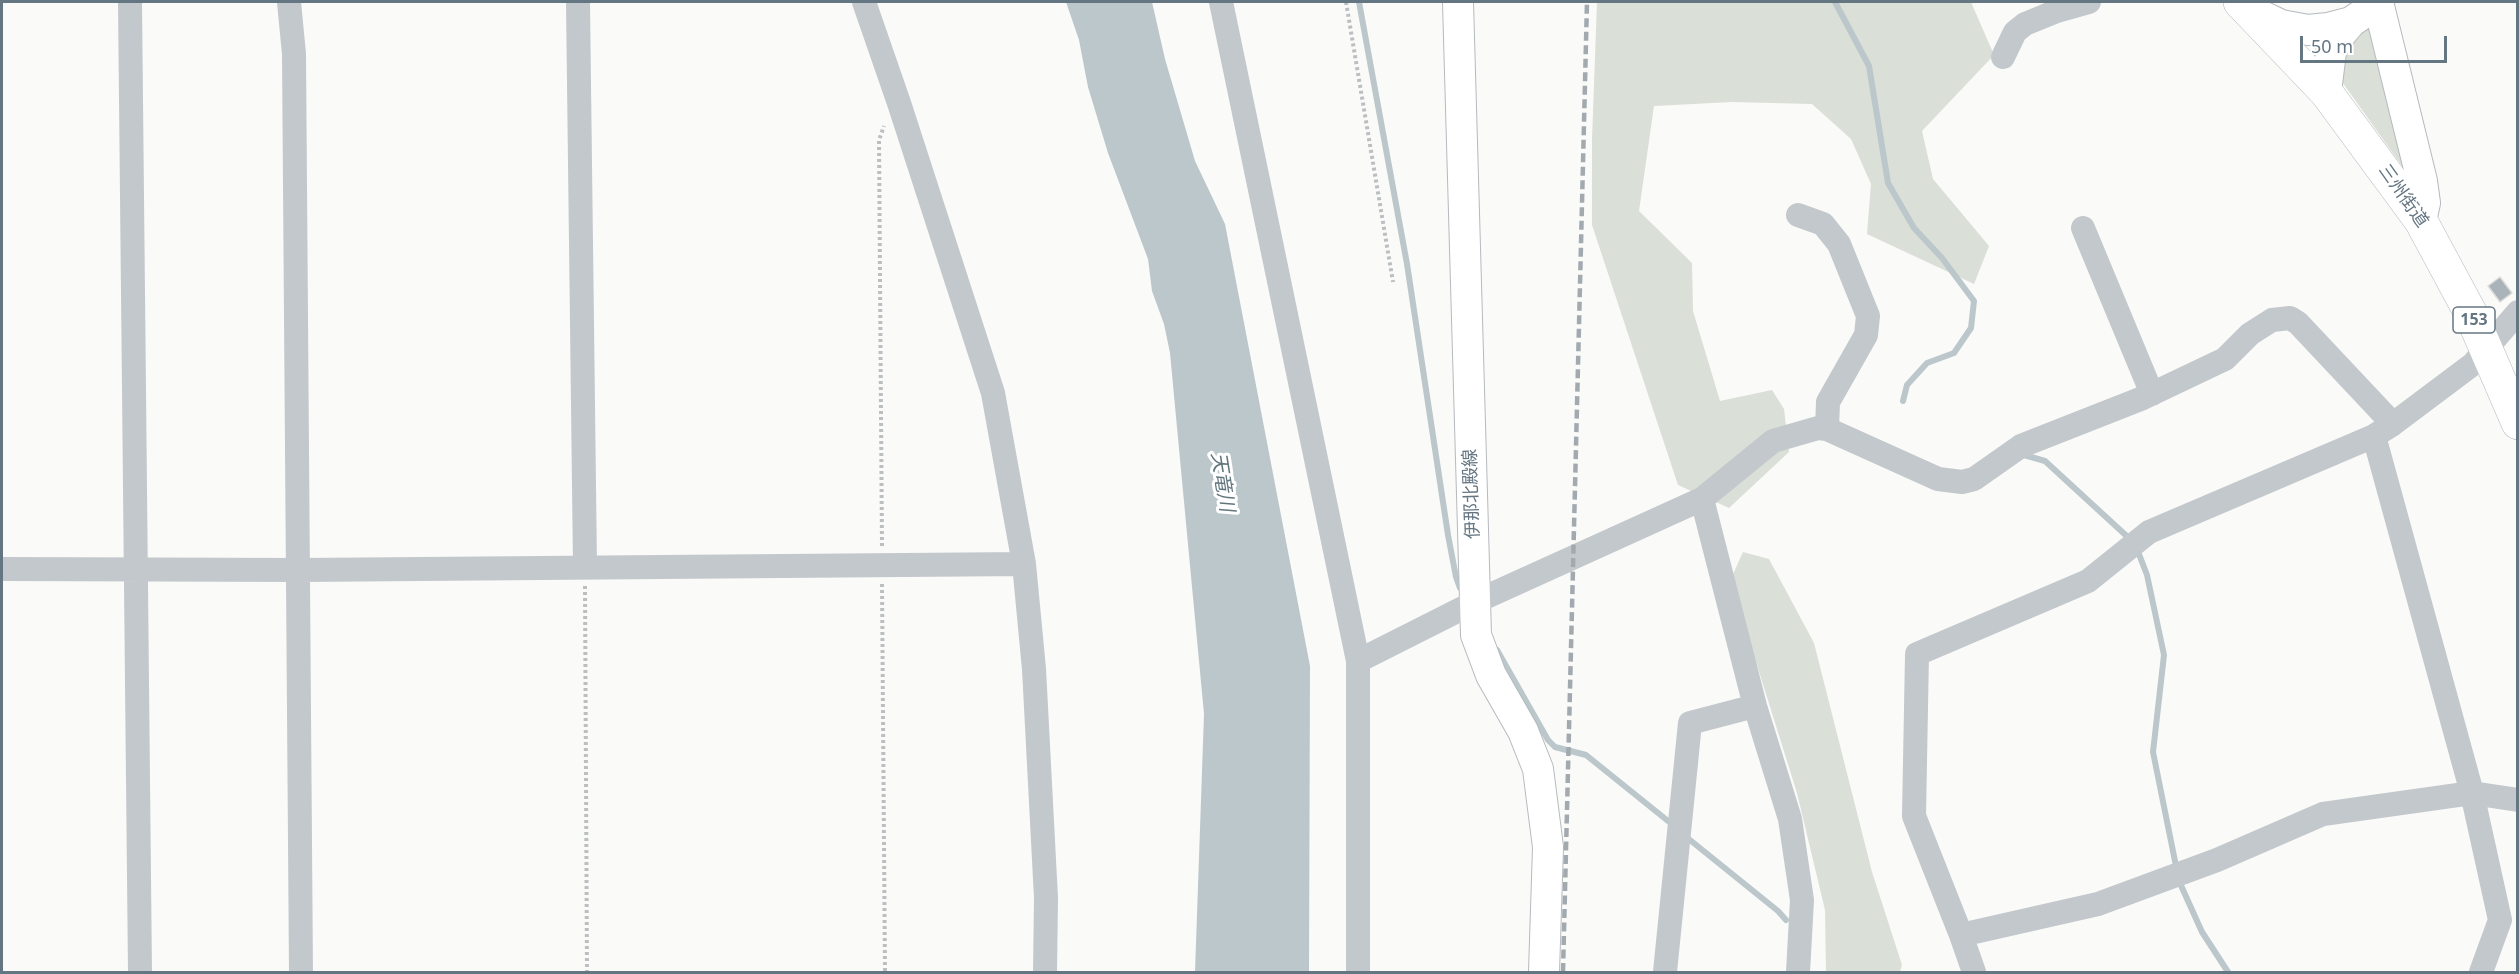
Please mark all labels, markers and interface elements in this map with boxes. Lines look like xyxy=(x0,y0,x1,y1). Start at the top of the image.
scale bar xyxy=(2303,24,2450,62)
text: 50 m xyxy=(2311,34,2353,58)
street label: 三州街道 xyxy=(2374,160,2432,232)
road number: 153 xyxy=(2453,307,2495,333)
street label: 伊那北殿線 xyxy=(1460,449,1484,539)
water label: 天竜川 xyxy=(1205,450,1239,514)

